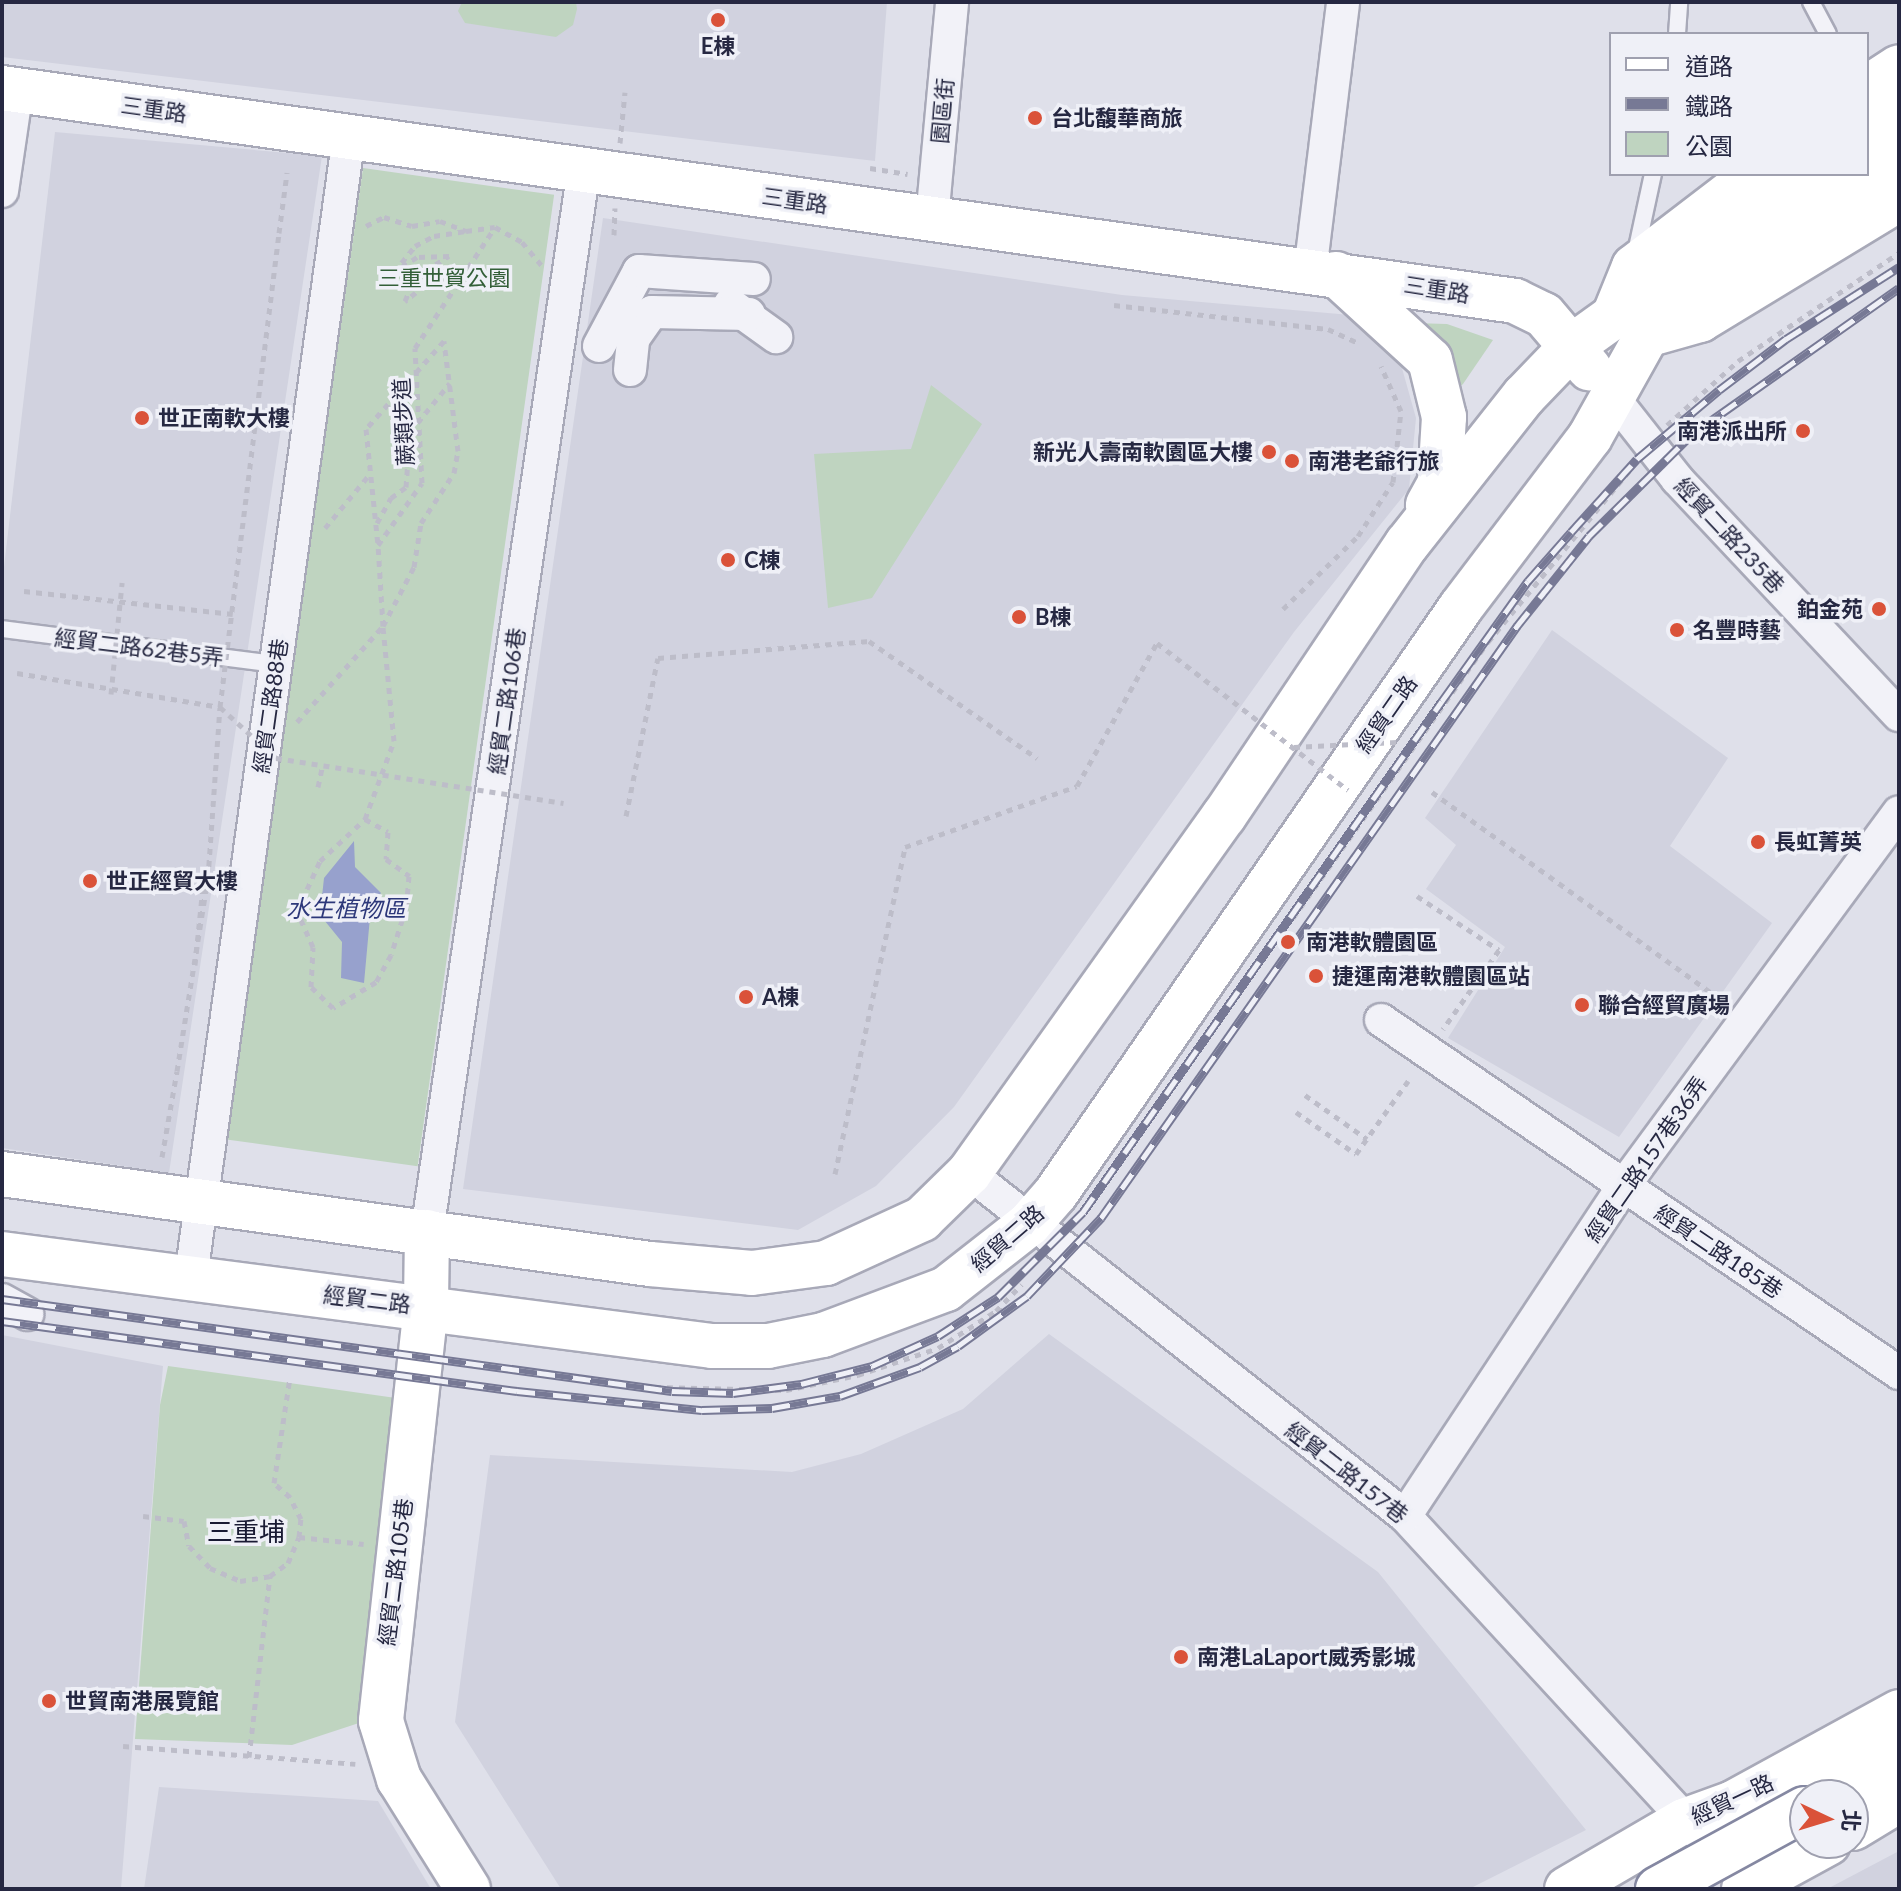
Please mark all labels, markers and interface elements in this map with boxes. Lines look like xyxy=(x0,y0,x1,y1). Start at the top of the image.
marker: E棟 xyxy=(709,11,727,29)
legend xyxy=(1609,32,1869,176)
place label: E棟 xyxy=(701,33,735,59)
text: 道路 xyxy=(1685,51,1733,80)
street label: 園區街 xyxy=(926,77,958,145)
street label: 三重路 xyxy=(119,91,189,127)
text: 鐵路 xyxy=(1685,91,1733,120)
place label: 台北馥華商旅 xyxy=(1051,105,1183,131)
marker: 台北馥華商旅 xyxy=(1026,109,1044,127)
text: 公園 xyxy=(1685,131,1733,160)
street label: 三重路 xyxy=(760,182,830,218)
park label: 三重世貿公園 xyxy=(378,265,510,291)
street label: 三重路 xyxy=(1402,271,1472,307)
street label: 蕨類步道 xyxy=(388,377,418,467)
place label: 世正南軟大樓 xyxy=(158,405,290,431)
marker: 世正南軟大樓 xyxy=(133,409,151,427)
place label: 南港派出所 xyxy=(1677,418,1787,444)
marker: 南港派出所 xyxy=(1794,422,1812,440)
place label: 新光人壽南軟園區大樓 xyxy=(1033,439,1253,465)
marker: 新光人壽南軟園區大樓 xyxy=(1260,443,1278,461)
place label: 南港老爺行旅 xyxy=(1308,448,1440,474)
marker: 南港老爺行旅 xyxy=(1283,452,1301,470)
street label: 經貿二路235巷 xyxy=(1670,472,1790,598)
place label: C棟 xyxy=(744,547,781,573)
marker: C棟 xyxy=(719,551,737,569)
place label: 鉑金苑 xyxy=(1797,596,1863,622)
marker: 鉑金苑 xyxy=(1870,600,1888,618)
place label: B棟 xyxy=(1035,604,1071,630)
marker: B棟 xyxy=(1010,608,1028,626)
place label: 名豐時藝 xyxy=(1693,617,1781,643)
marker: 名豐時藝 xyxy=(1668,621,1686,639)
street label: 經貿二路62巷5弄 xyxy=(53,624,225,670)
street label: 經貿二路106巷 xyxy=(483,626,529,776)
street label: 經貿二路88巷 xyxy=(247,637,293,775)
street label: 經貿二路 xyxy=(1350,670,1422,758)
place label: 長虹菁英 xyxy=(1774,829,1862,855)
marker: 長虹菁英 xyxy=(1749,833,1767,851)
place label: 世正經貿大樓 xyxy=(106,868,238,894)
marker: 世正經貿大樓 xyxy=(81,872,99,890)
water label: 水生植物區 xyxy=(286,894,406,922)
place label: 南港軟體園區 xyxy=(1306,929,1438,955)
marker: 南港軟體園區 xyxy=(1277,931,1299,953)
place label: 捷運南港軟體園區站 xyxy=(1332,963,1530,989)
marker: 捷運南港軟體園區站 xyxy=(1307,967,1325,985)
place label: A棟 xyxy=(762,984,799,1010)
marker: A棟 xyxy=(737,988,755,1006)
place label: 聯合經貿廣場 xyxy=(1598,992,1730,1018)
marker: 聯合經貿廣場 xyxy=(1573,996,1591,1014)
street label: 經貿二路157巷36弄 xyxy=(1579,1071,1713,1247)
street label: 經貿二路 xyxy=(965,1199,1049,1277)
street label: 經貿二路185巷 xyxy=(1650,1199,1788,1303)
street label: 經貿二路 xyxy=(322,1281,412,1317)
street label: 經貿二路157巷 xyxy=(1280,1416,1414,1528)
street label: 經貿二路105巷 xyxy=(373,1497,417,1647)
district label: 三重埔 xyxy=(207,1516,285,1548)
place label: 南港LaLaport威秀影城 xyxy=(1197,1644,1415,1670)
marker: 南港LaLaport威秀影城 xyxy=(1172,1648,1190,1666)
place label: 世貿南港展覽館 xyxy=(65,1688,219,1714)
marker: 世貿南港展覽館 xyxy=(40,1692,58,1710)
street label: 經貿一路 xyxy=(1687,1768,1777,1830)
north arrow xyxy=(1789,1779,1869,1859)
text: 北 xyxy=(1837,1809,1866,1832)

